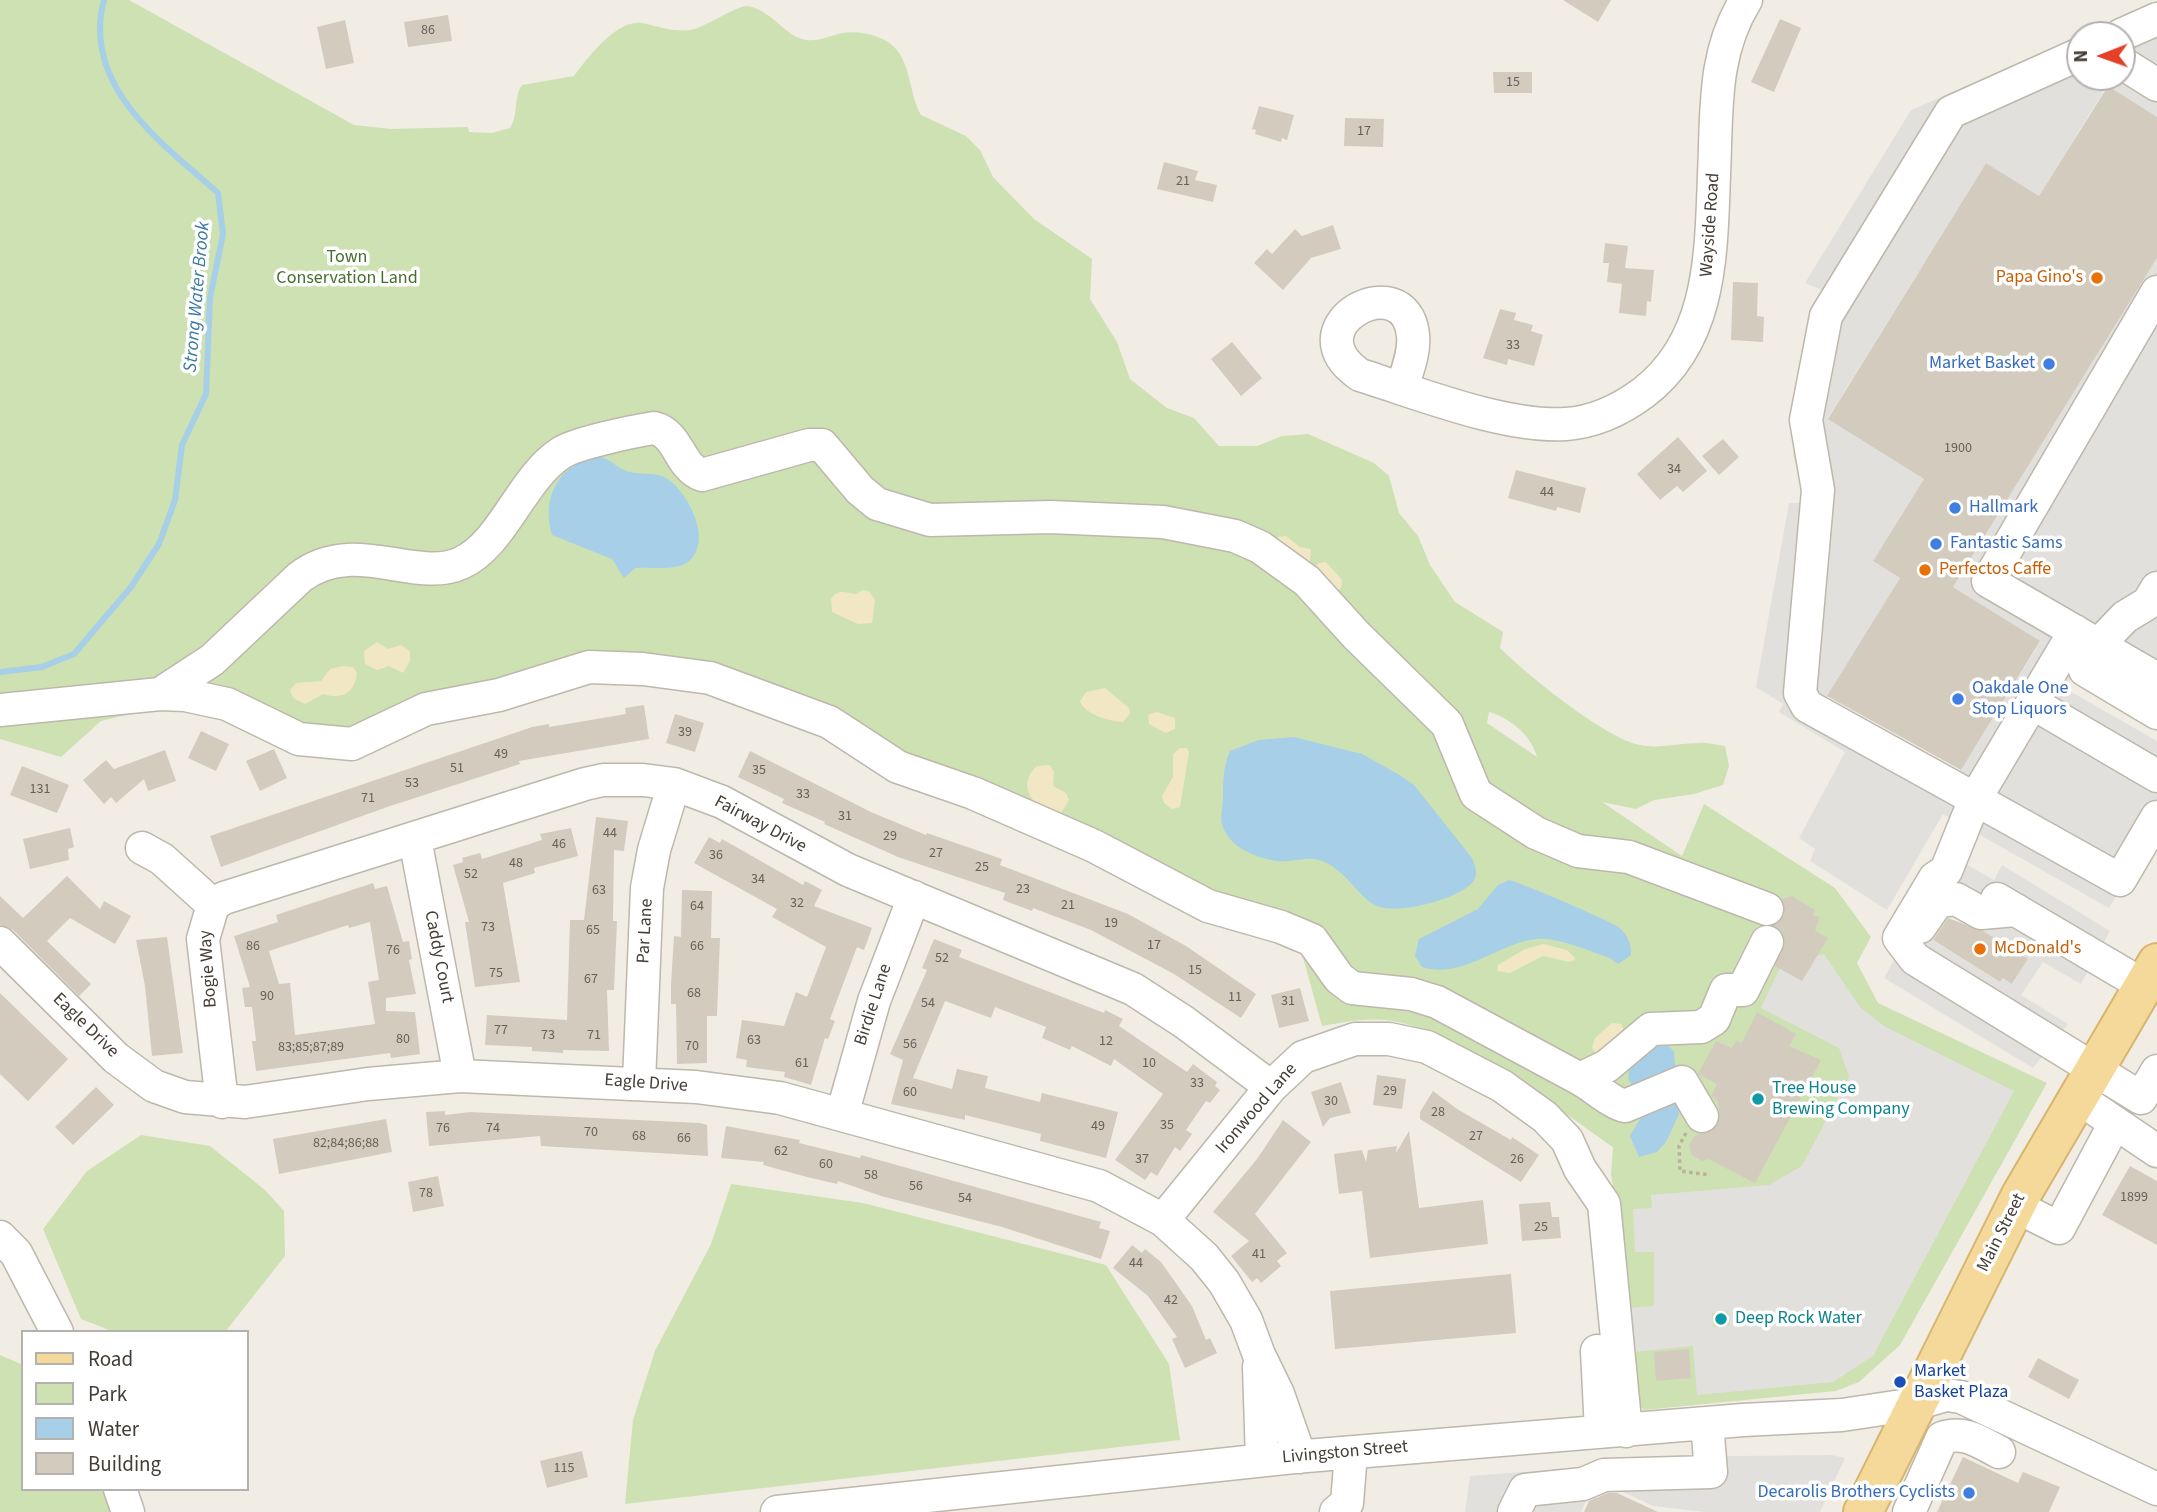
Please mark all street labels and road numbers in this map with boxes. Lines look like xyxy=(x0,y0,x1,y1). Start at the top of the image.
street label: Wayside Road xyxy=(1697,172,1725,278)
street label: Fairway Drive xyxy=(710,792,810,858)
street label: Par Lane xyxy=(634,898,658,964)
street label: Caddy Court xyxy=(418,909,458,1005)
street label: Bogie Way xyxy=(196,929,222,1009)
street label: Birdie Lane xyxy=(851,961,897,1049)
street label: Eagle Drive xyxy=(47,989,123,1063)
street label: Ironwood Lane xyxy=(1212,1059,1302,1159)
street label: Eagle Drive xyxy=(603,1070,689,1098)
street label: Main Street xyxy=(1973,1190,2031,1276)
street label: Livingston Street xyxy=(1281,1437,1409,1469)

